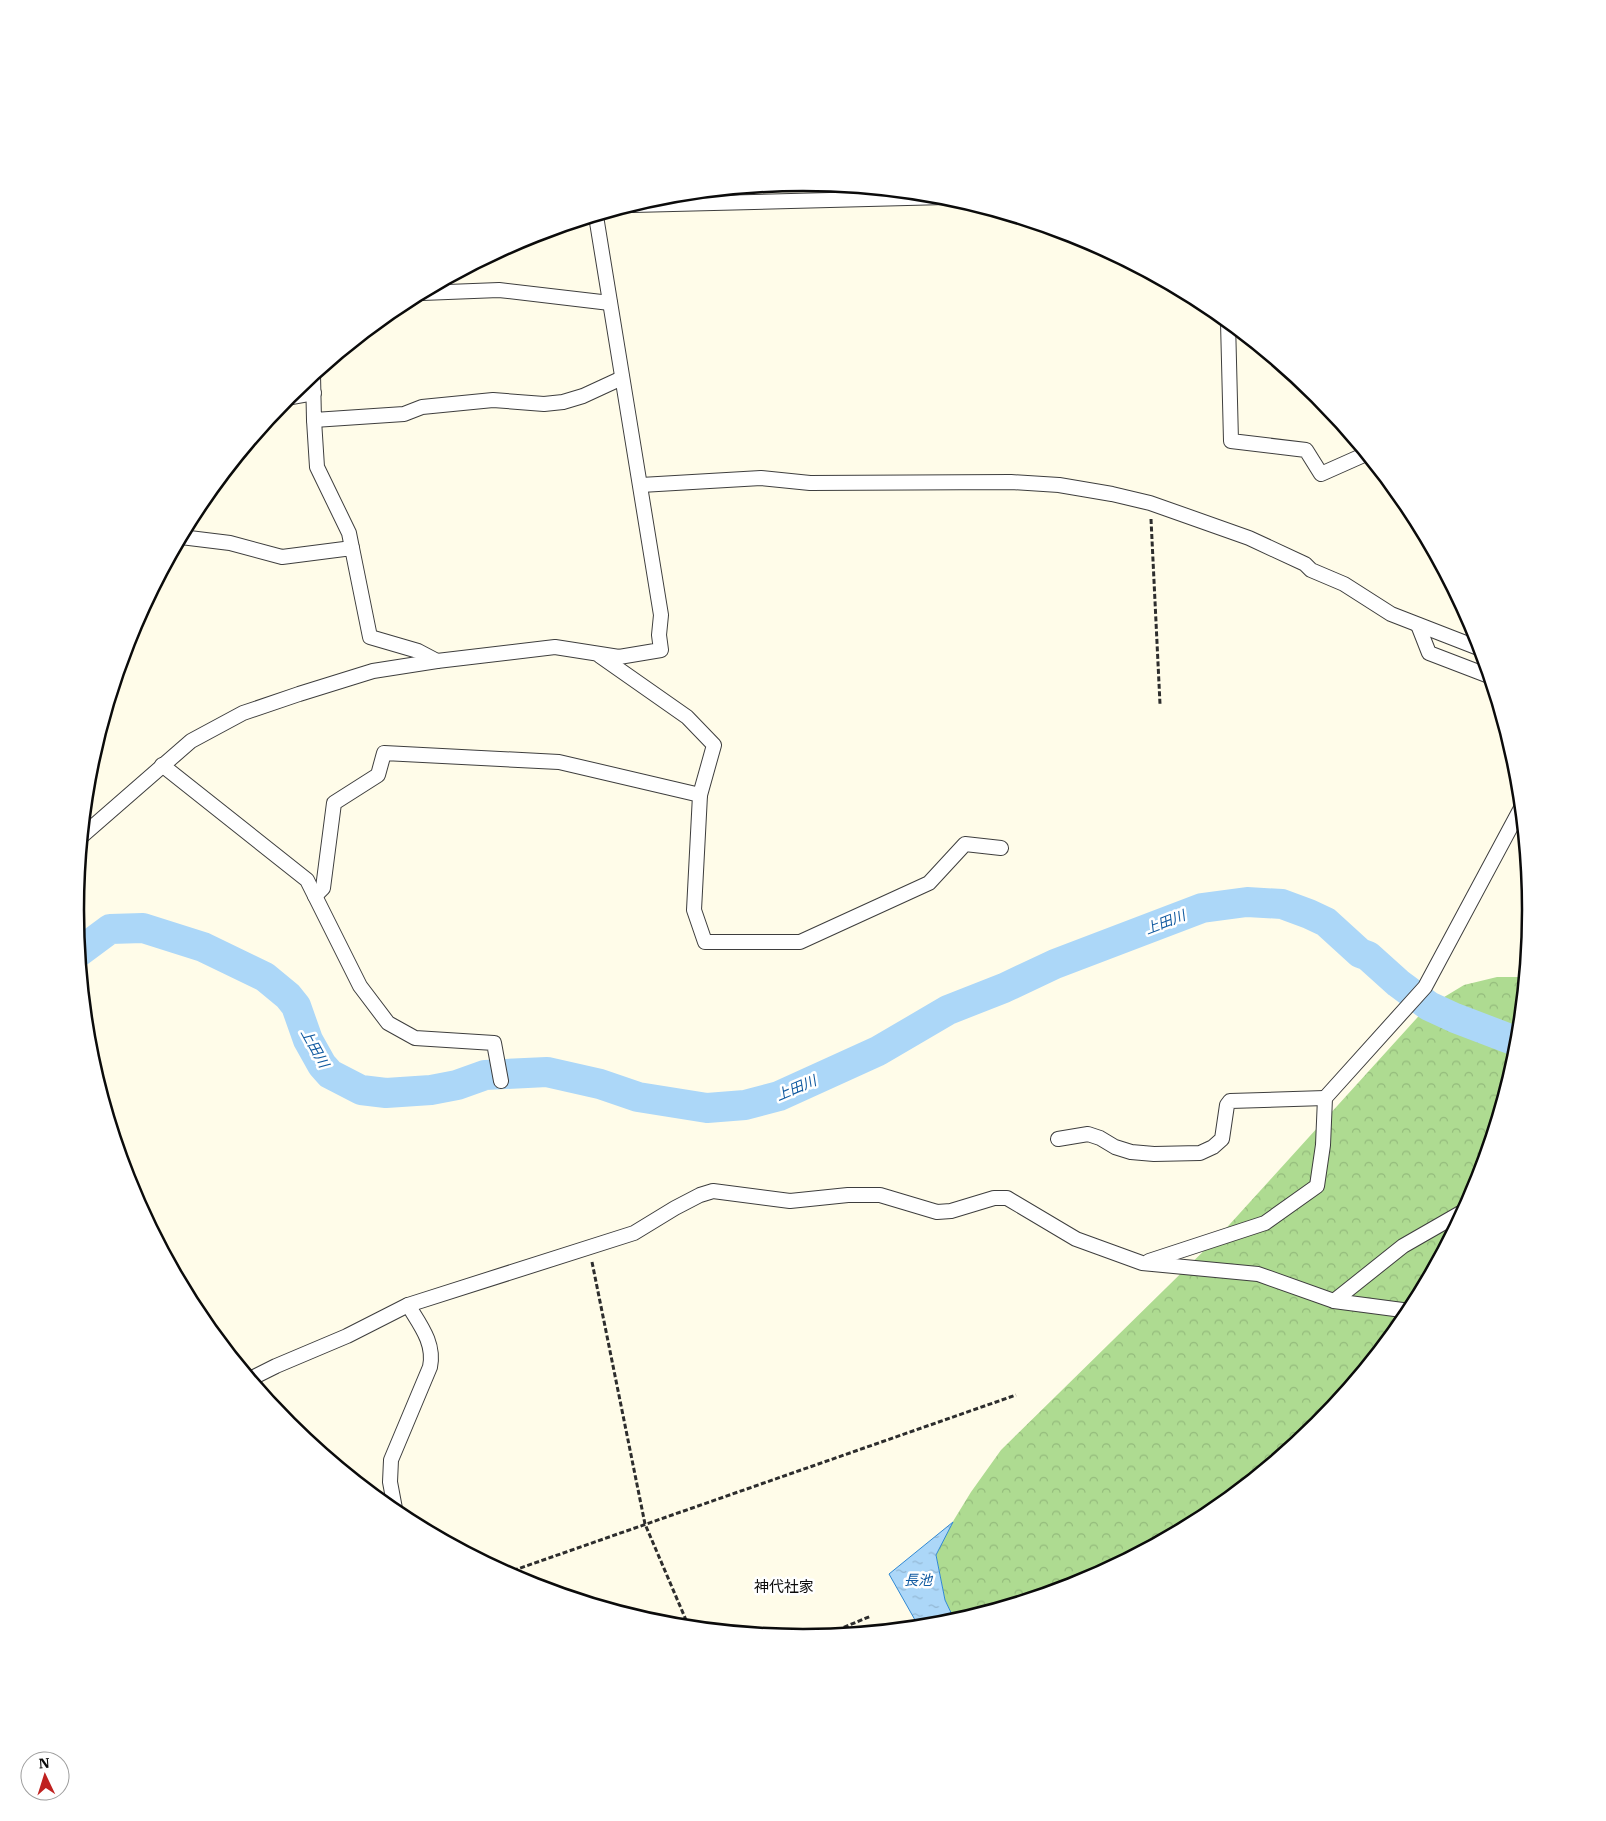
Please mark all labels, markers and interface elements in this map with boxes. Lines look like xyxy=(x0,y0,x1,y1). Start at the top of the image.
water label: 上田川 xyxy=(1142,905,1190,938)
water label: 上田川 xyxy=(297,1025,334,1072)
water label: 上田川 xyxy=(773,1071,821,1104)
water label: 長池 xyxy=(904,1571,934,1589)
district label: 神代社家 xyxy=(754,1577,814,1596)
north arrow xyxy=(20,1751,70,1801)
text: N xyxy=(38,1754,50,1772)

